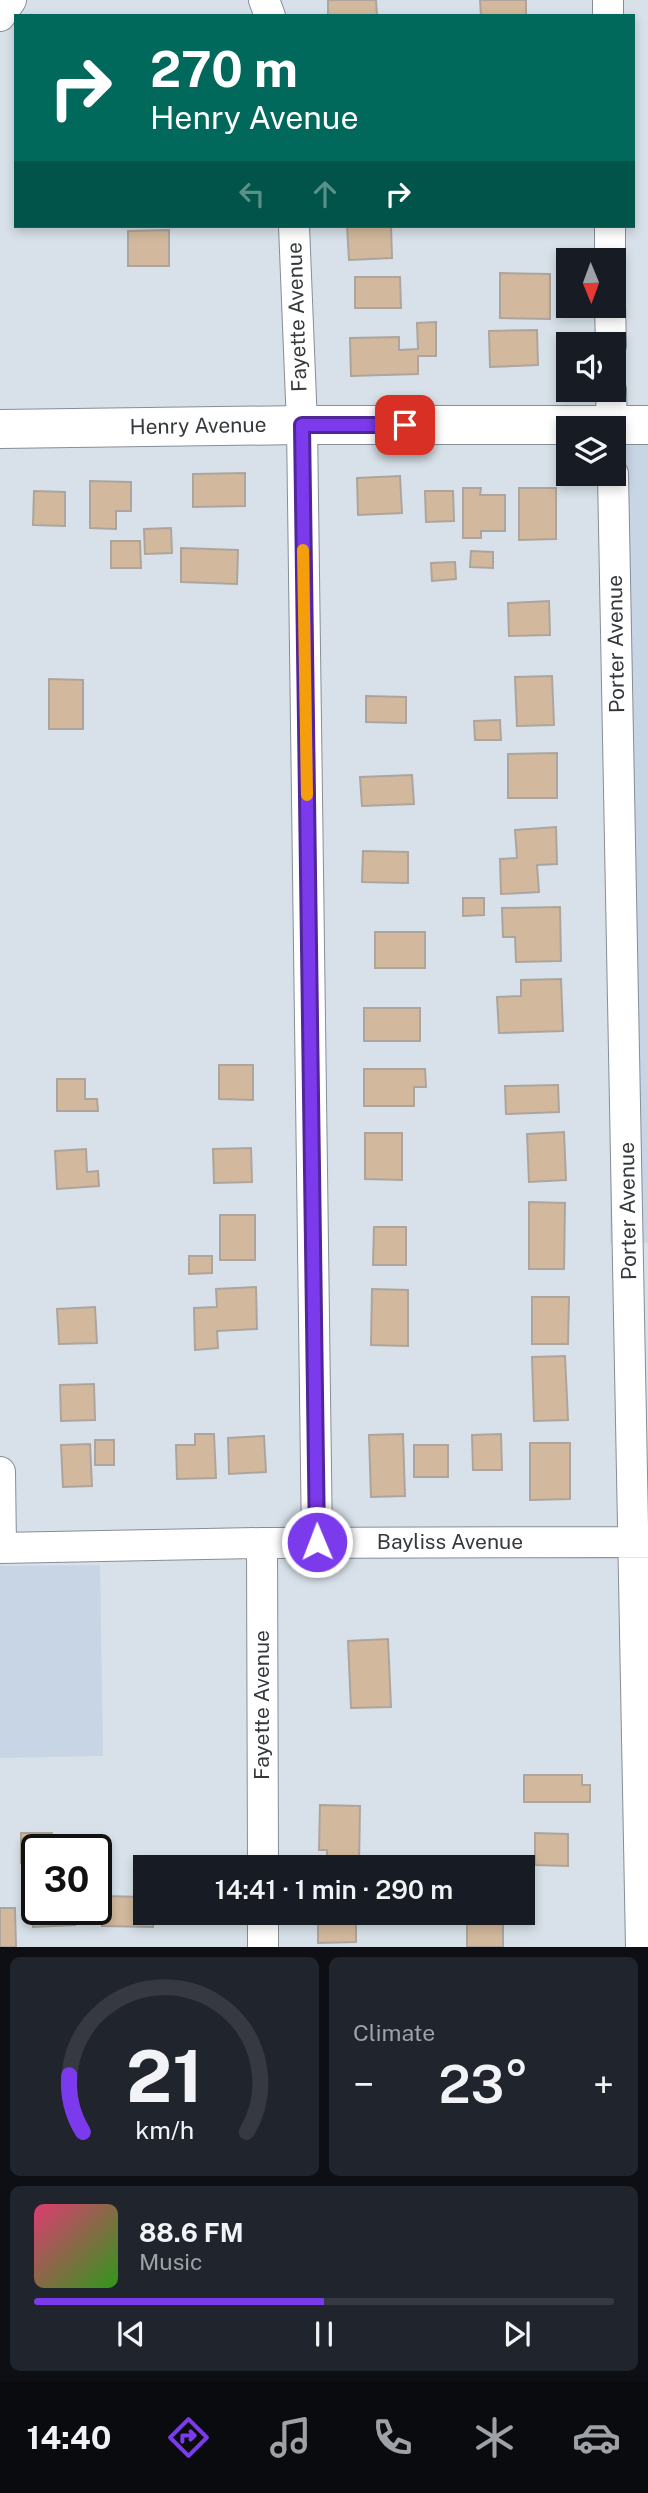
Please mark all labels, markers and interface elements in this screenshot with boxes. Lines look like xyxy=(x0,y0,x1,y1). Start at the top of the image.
text: 270 m xyxy=(150,40,298,98)
icon: right xyxy=(35,42,126,133)
text: Henry Avenue xyxy=(150,99,359,136)
icon: left xyxy=(233,175,271,213)
icon: ahead xyxy=(306,175,344,213)
icon: right xyxy=(379,175,417,213)
street label: Fayette Avenue xyxy=(281,242,312,392)
north arrow xyxy=(556,248,626,318)
map controls xyxy=(556,248,626,486)
button: sound xyxy=(556,332,626,402)
pin xyxy=(375,395,435,455)
icon: arrive xyxy=(386,406,424,444)
street label: Henry Avenue xyxy=(129,412,267,439)
button: layers xyxy=(556,416,626,486)
street label: Porter Avenue xyxy=(602,575,629,713)
street label: Porter Avenue xyxy=(614,1142,641,1280)
position arrow xyxy=(280,1505,354,1579)
street label: Bayliss Avenue xyxy=(377,1529,523,1554)
street label: Fayette Avenue xyxy=(249,1630,274,1780)
speed limit sign: 30 xyxy=(21,1834,112,1925)
text: 14:41 · 1 min · 290 m xyxy=(215,1874,453,1905)
text: Climate xyxy=(353,2019,435,2046)
text: 21 xyxy=(126,2034,203,2119)
text: 23° xyxy=(438,2054,529,2115)
text: − xyxy=(353,2062,374,2107)
text: + xyxy=(593,2062,614,2107)
text: km/h xyxy=(135,2115,194,2145)
text: 88.6 FM xyxy=(139,2217,244,2248)
text: Music xyxy=(139,2248,203,2275)
icon: previous xyxy=(112,2315,150,2353)
icon: pause xyxy=(305,2315,343,2353)
icon: next xyxy=(498,2315,536,2353)
icon: directions xyxy=(164,2413,213,2462)
icon: music xyxy=(266,2413,315,2462)
icon: phone xyxy=(368,2413,417,2462)
icon: climate xyxy=(470,2413,519,2462)
icon: car xyxy=(572,2413,621,2462)
text: 14:40 xyxy=(27,2419,111,2456)

